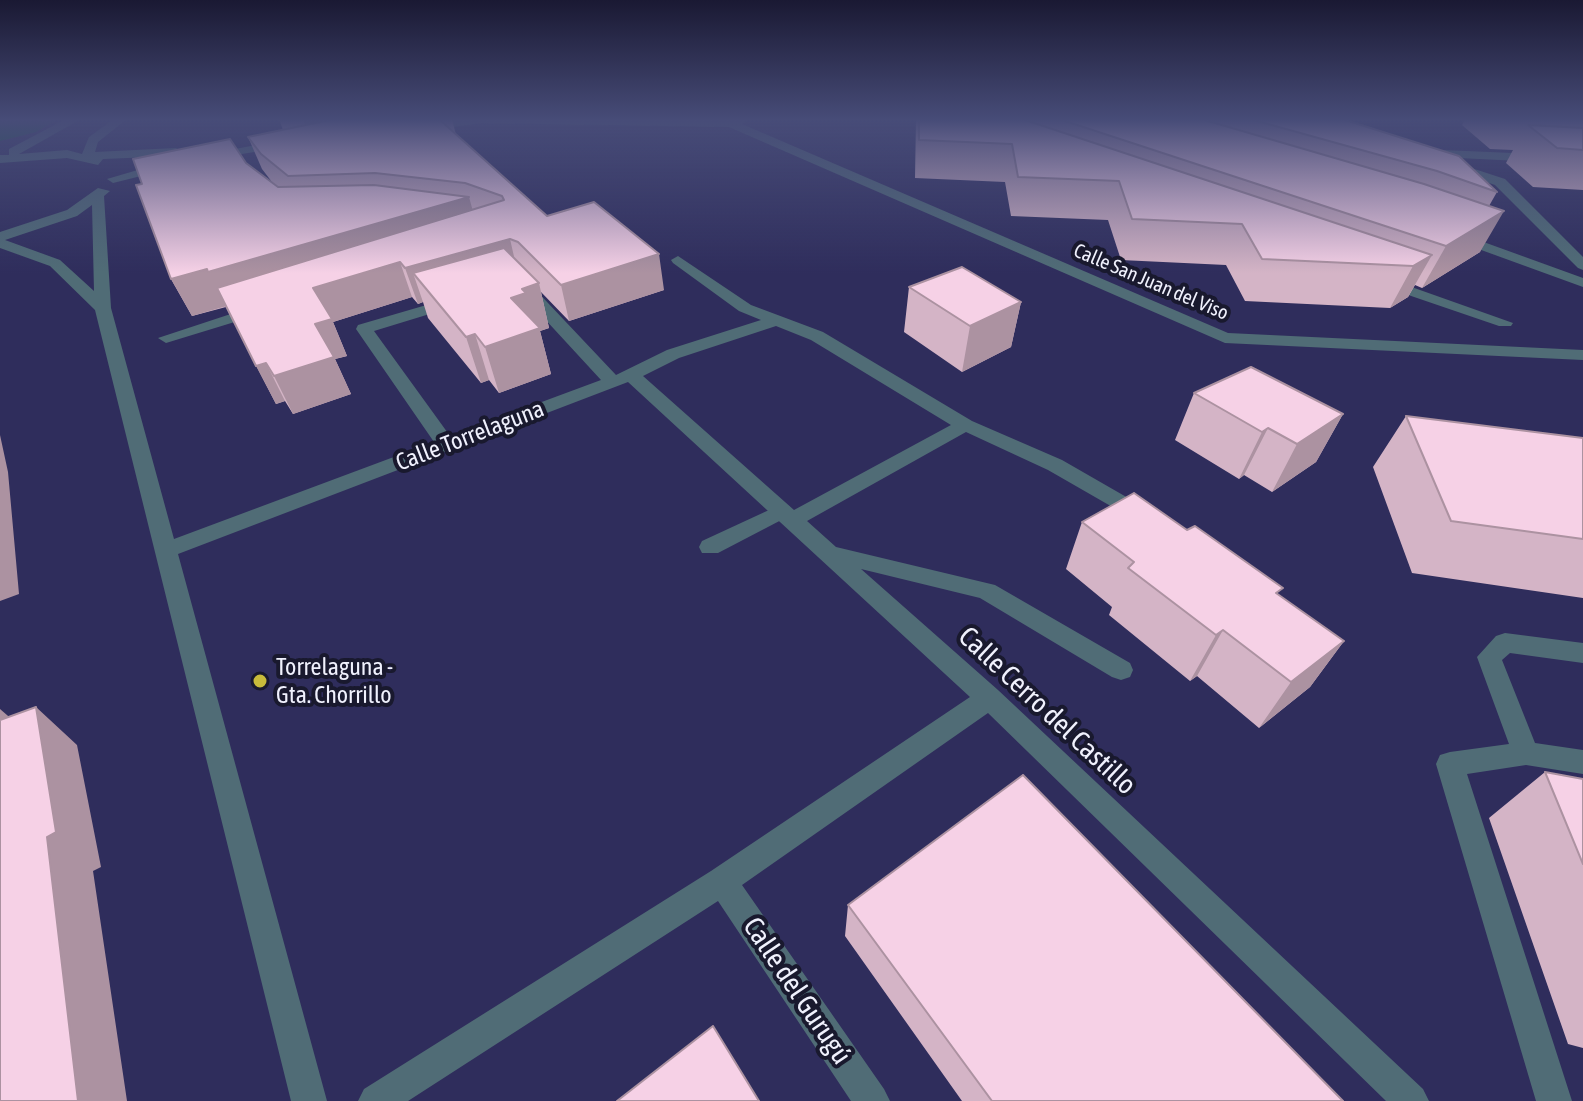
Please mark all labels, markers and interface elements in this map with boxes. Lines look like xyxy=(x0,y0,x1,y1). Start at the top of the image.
street label: Calle San Juan del Viso xyxy=(1070,239,1232,325)
street label: Calle Torrelaguna xyxy=(392,395,548,477)
street label: Calle Cerro del Castillo xyxy=(951,620,1143,802)
place label: Torrelaguna - Gta. Chorrillo xyxy=(276,653,393,709)
marker: Torrelaguna - Gta. Chorrillo xyxy=(251,672,269,690)
street label: Calle del Gurugú xyxy=(736,911,858,1071)

